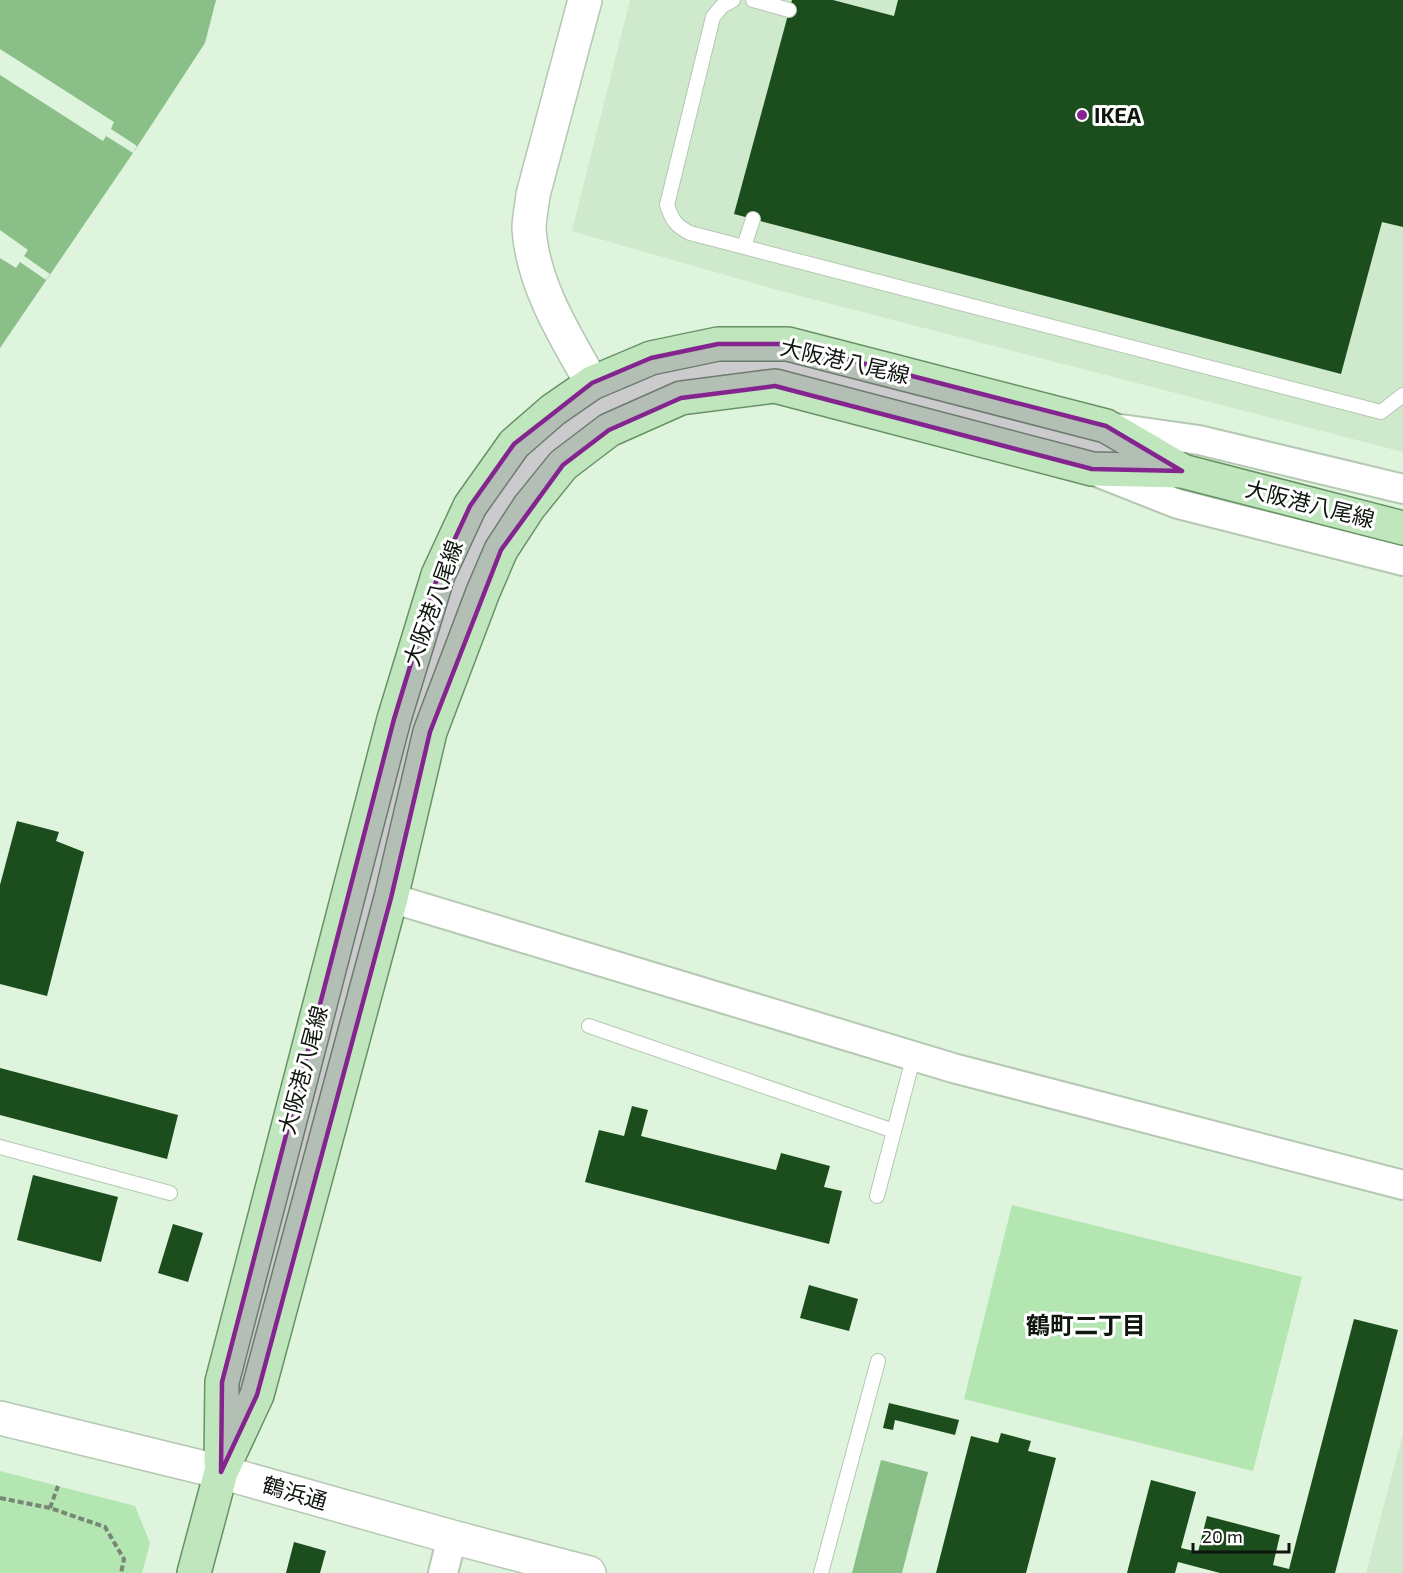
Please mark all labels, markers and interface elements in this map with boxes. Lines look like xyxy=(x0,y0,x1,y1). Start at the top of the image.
place label: IKEA xyxy=(1094,101,1142,127)
marker: IKEA xyxy=(1075,108,1089,122)
street label: 大阪港八尾線 xyxy=(778,333,912,388)
street label: 大阪港八尾線 xyxy=(1243,474,1377,532)
street label: 大阪港八尾線 xyxy=(397,536,467,669)
street label: 大阪港八尾線 xyxy=(272,1003,332,1137)
district label: 鶴町二丁目 xyxy=(1026,1310,1146,1339)
street label: 鶴浜通 xyxy=(260,1470,331,1514)
scale bar xyxy=(1193,1516,1289,1554)
text: 20 m xyxy=(1202,1525,1243,1547)

